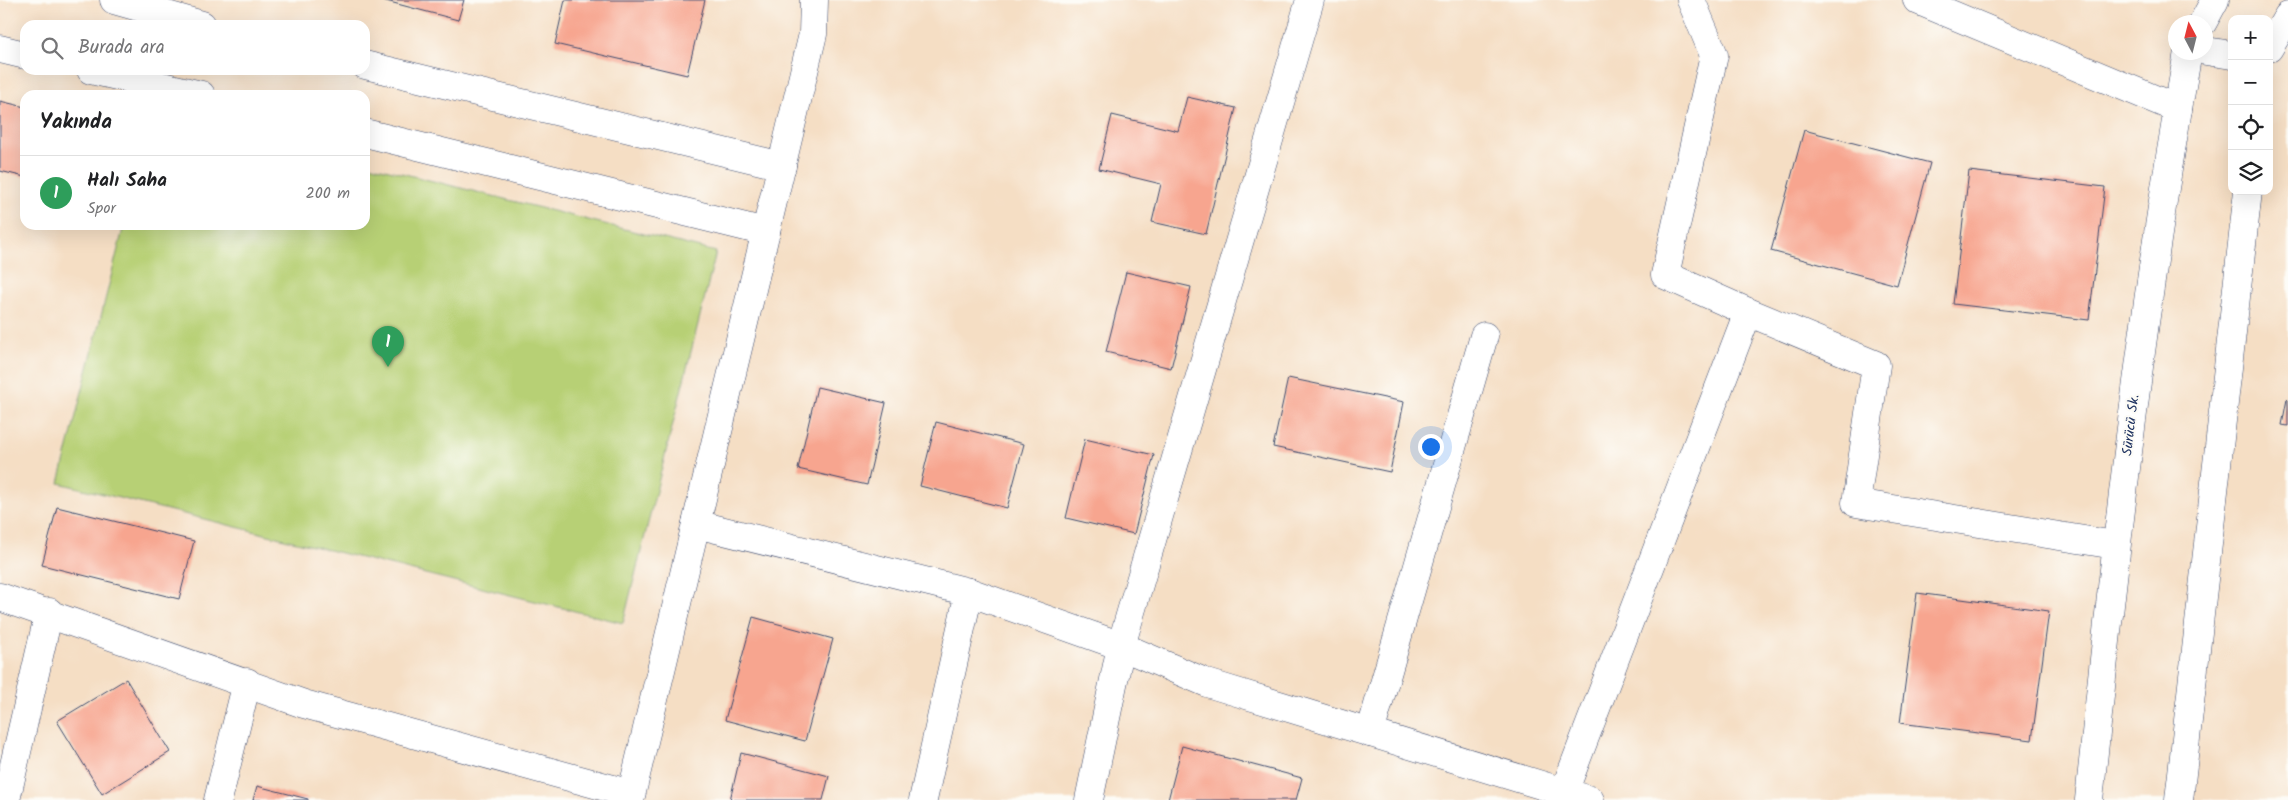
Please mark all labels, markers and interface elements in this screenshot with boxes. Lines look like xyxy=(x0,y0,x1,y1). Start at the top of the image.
north arrow xyxy=(2168,15,2213,60)
map controls xyxy=(2228,15,2273,195)
button: + xyxy=(2228,15,2273,60)
search box xyxy=(20,20,370,75)
text: Burada ara xyxy=(78,33,165,63)
icon: search xyxy=(38,34,66,62)
button: − xyxy=(2228,60,2273,105)
button: locate xyxy=(2228,105,2273,150)
text: Yakında xyxy=(40,106,112,139)
button: layers xyxy=(2228,150,2273,195)
text: Halı Saha xyxy=(87,166,167,196)
text: 1 xyxy=(54,181,58,206)
text: 200 m xyxy=(306,181,350,206)
text: Spor xyxy=(87,196,116,221)
pin: 1 xyxy=(372,326,404,367)
street label: Sürücü Sk. xyxy=(2116,393,2146,457)
your location xyxy=(1418,434,1444,460)

